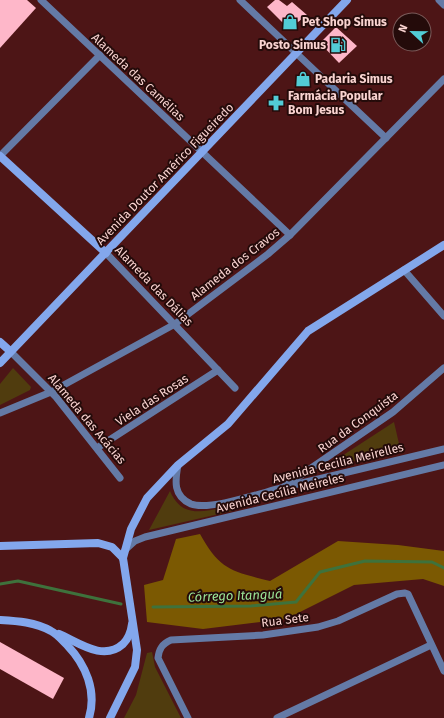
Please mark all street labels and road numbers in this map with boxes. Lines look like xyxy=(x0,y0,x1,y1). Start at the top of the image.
street label: Alameda das Camélias xyxy=(89,30,188,124)
street label: Avenida Doutor Américo Figueiredo xyxy=(93,100,237,248)
street label: Alameda dos Cravos xyxy=(188,225,283,303)
street label: Alameda das Dálias xyxy=(112,243,196,329)
street label: Alameda das Acácias xyxy=(45,371,129,467)
street label: Viela das Rosas xyxy=(113,371,191,429)
street label: Rua da Conquista xyxy=(315,388,401,456)
street label: Avenida Cecilia Meirelles xyxy=(271,440,405,486)
street label: Avenida Cecília Meireles xyxy=(215,470,346,516)
street label: Rua Sete xyxy=(260,610,310,630)

